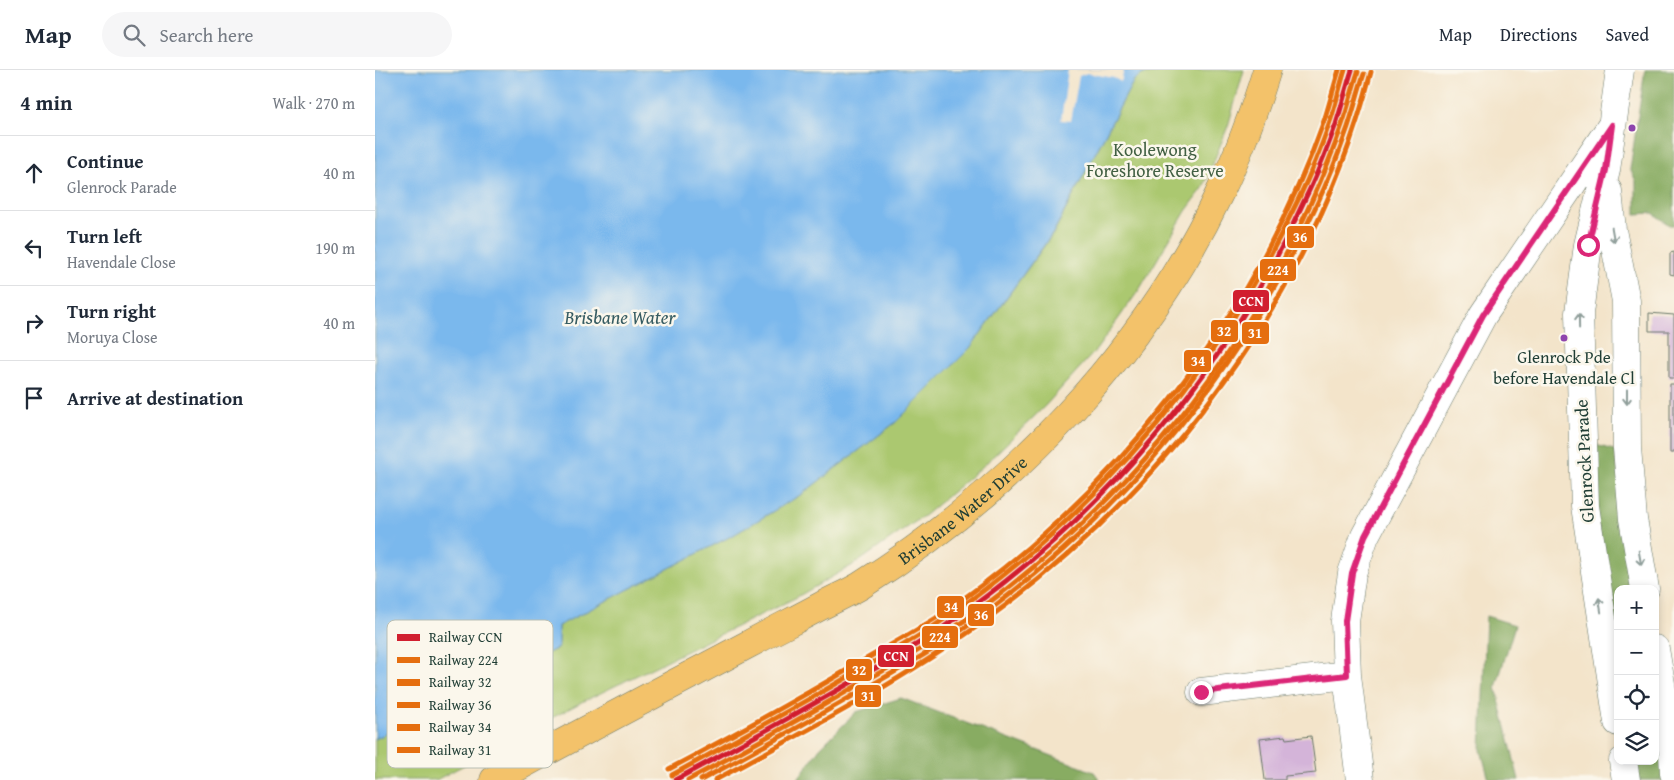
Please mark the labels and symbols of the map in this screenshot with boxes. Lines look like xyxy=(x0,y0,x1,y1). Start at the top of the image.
unlabelled marker xyxy=(1627,123,1637,133)
park label: Koolewong Foreshore Reserve xyxy=(1086,136,1224,184)
line badge: 36 xyxy=(1286,225,1315,249)
text: 36 xyxy=(1293,227,1307,247)
one-way arrow xyxy=(1609,227,1619,243)
route start xyxy=(1577,234,1600,257)
line badge: 224 xyxy=(1259,258,1297,282)
text: 224 xyxy=(1267,260,1289,280)
line badge: CCN xyxy=(1232,289,1270,313)
text: CCN xyxy=(1238,291,1264,311)
water label: Brisbane Water xyxy=(564,303,676,331)
one-way arrow xyxy=(1574,313,1584,330)
line badge: 32 xyxy=(1210,319,1239,343)
text: 32 xyxy=(1217,321,1231,341)
line badge: 31 xyxy=(1241,321,1270,345)
text: 31 xyxy=(1248,323,1262,343)
marker: Glenrock Pde before Havendale Cl xyxy=(1559,333,1569,343)
place label: Glenrock Pde before Havendale Cl xyxy=(1493,344,1635,390)
line badge: 34 xyxy=(1183,349,1212,373)
text: 34 xyxy=(1191,351,1205,371)
one-way arrow xyxy=(1622,388,1632,404)
street label: Glenrock Parade xyxy=(1567,399,1601,523)
street label: Brisbane Water Drive xyxy=(892,449,1033,571)
one-way arrow xyxy=(1635,550,1645,566)
line badge: 34 xyxy=(936,595,965,619)
text: 34 xyxy=(944,597,958,617)
one-way arrow xyxy=(1595,597,1605,613)
line badge: 36 xyxy=(967,603,995,627)
text: 36 xyxy=(974,605,988,625)
legend xyxy=(387,620,553,768)
line badge: 224 xyxy=(921,625,959,649)
text: Railway CCN xyxy=(429,627,502,647)
text: 224 xyxy=(929,627,951,647)
line badge: CCN xyxy=(877,644,915,668)
text: CCN xyxy=(883,646,909,666)
text: Railway 224 xyxy=(429,650,498,670)
line badge: 32 xyxy=(845,658,873,682)
text: 32 xyxy=(852,660,866,680)
text: Railway 32 xyxy=(429,672,491,692)
route end xyxy=(1190,681,1213,704)
line badge: 31 xyxy=(854,684,882,708)
text: 31 xyxy=(861,686,875,706)
text: Railway 36 xyxy=(429,695,492,715)
text: Railway 34 xyxy=(429,717,492,737)
text: Railway 31 xyxy=(429,740,491,760)

